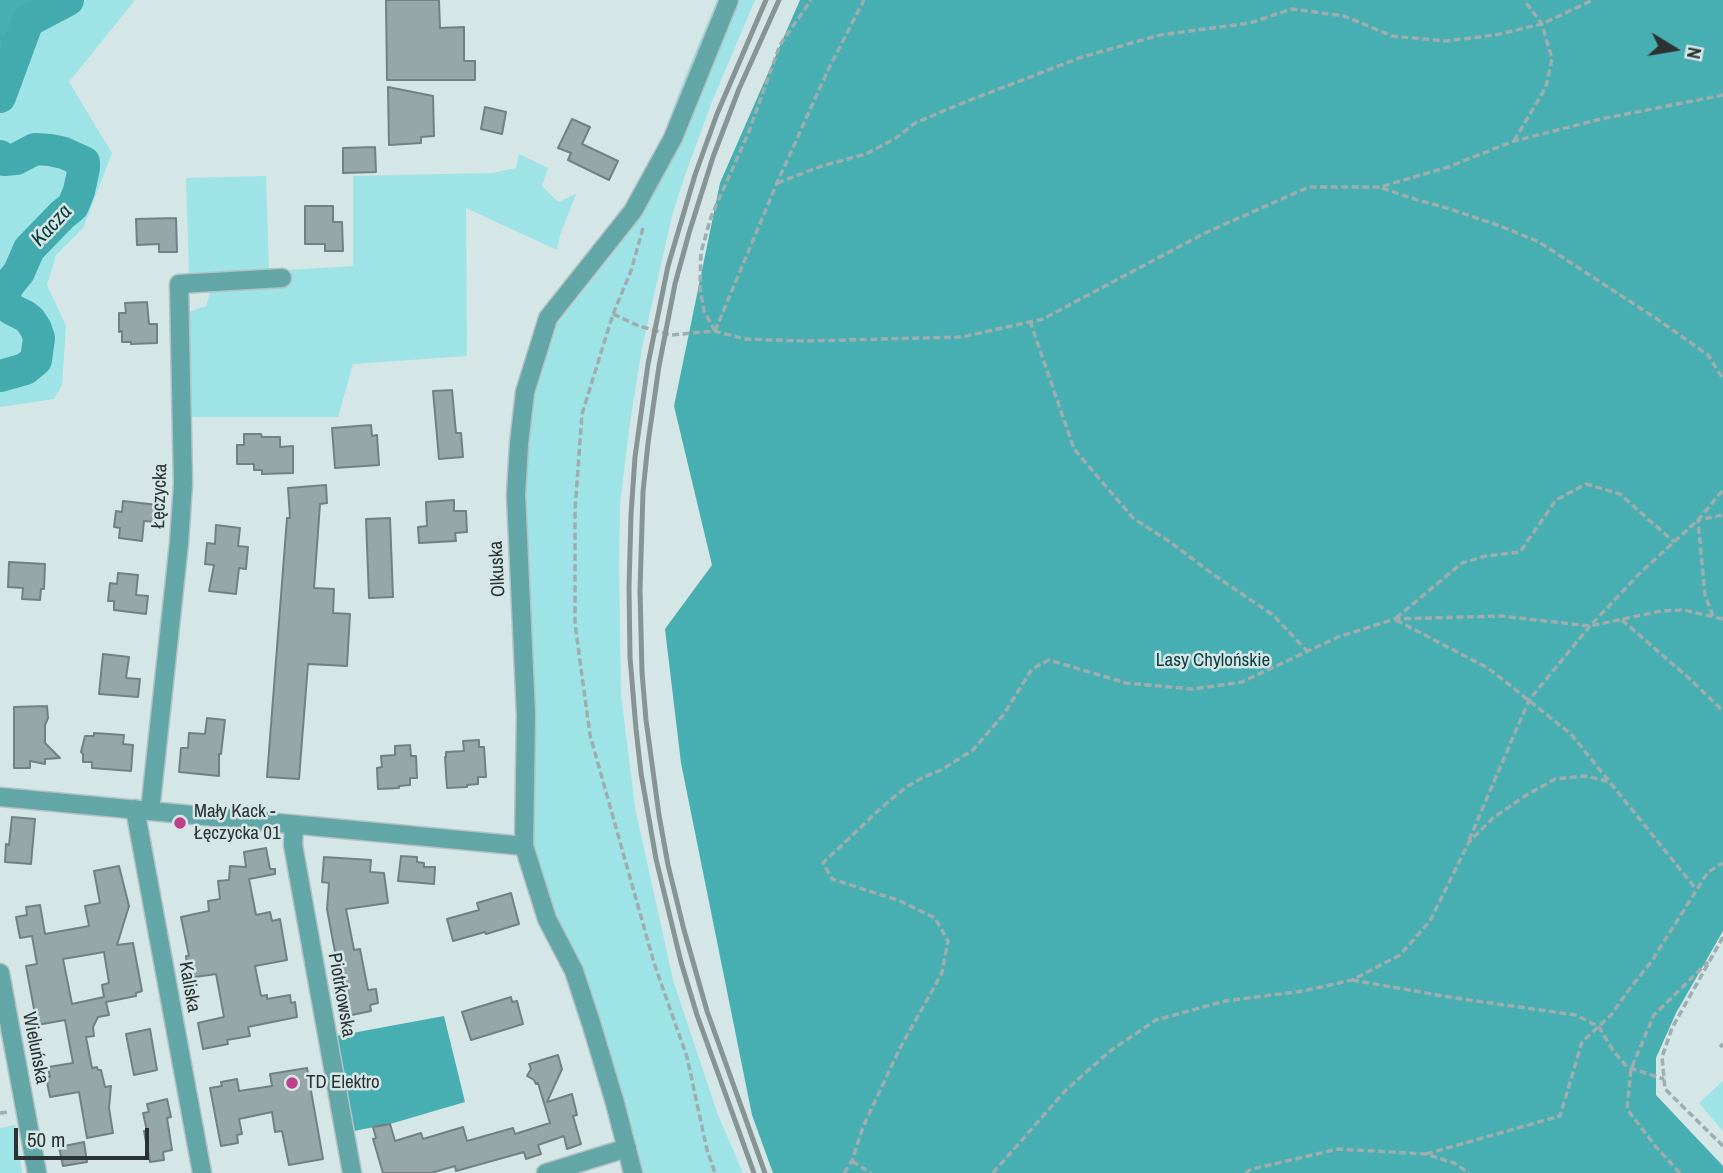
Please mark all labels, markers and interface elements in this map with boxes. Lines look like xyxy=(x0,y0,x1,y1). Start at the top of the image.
north arrow xyxy=(1639,14,1709,84)
text: N xyxy=(1681,45,1708,61)
water label: Kacza xyxy=(26,200,78,252)
street label: Łęczycka xyxy=(147,463,173,529)
street label: Olkuska xyxy=(485,540,511,598)
park label: Lasy Chylońskie xyxy=(1156,650,1270,672)
place label: Mały Kack - Łęczycka 01 xyxy=(194,801,281,845)
marker: Mały Kack - Łęczycka 01 xyxy=(172,815,188,831)
street label: Piotrkowska xyxy=(322,951,360,1039)
street label: Kaliska xyxy=(173,960,205,1014)
street label: Wieluńska xyxy=(17,1010,53,1086)
place label: TD Elektro xyxy=(306,1072,380,1094)
marker: TD Elektro xyxy=(284,1075,300,1091)
scale bar xyxy=(18,1114,152,1158)
text: 50 m xyxy=(27,1125,65,1154)

